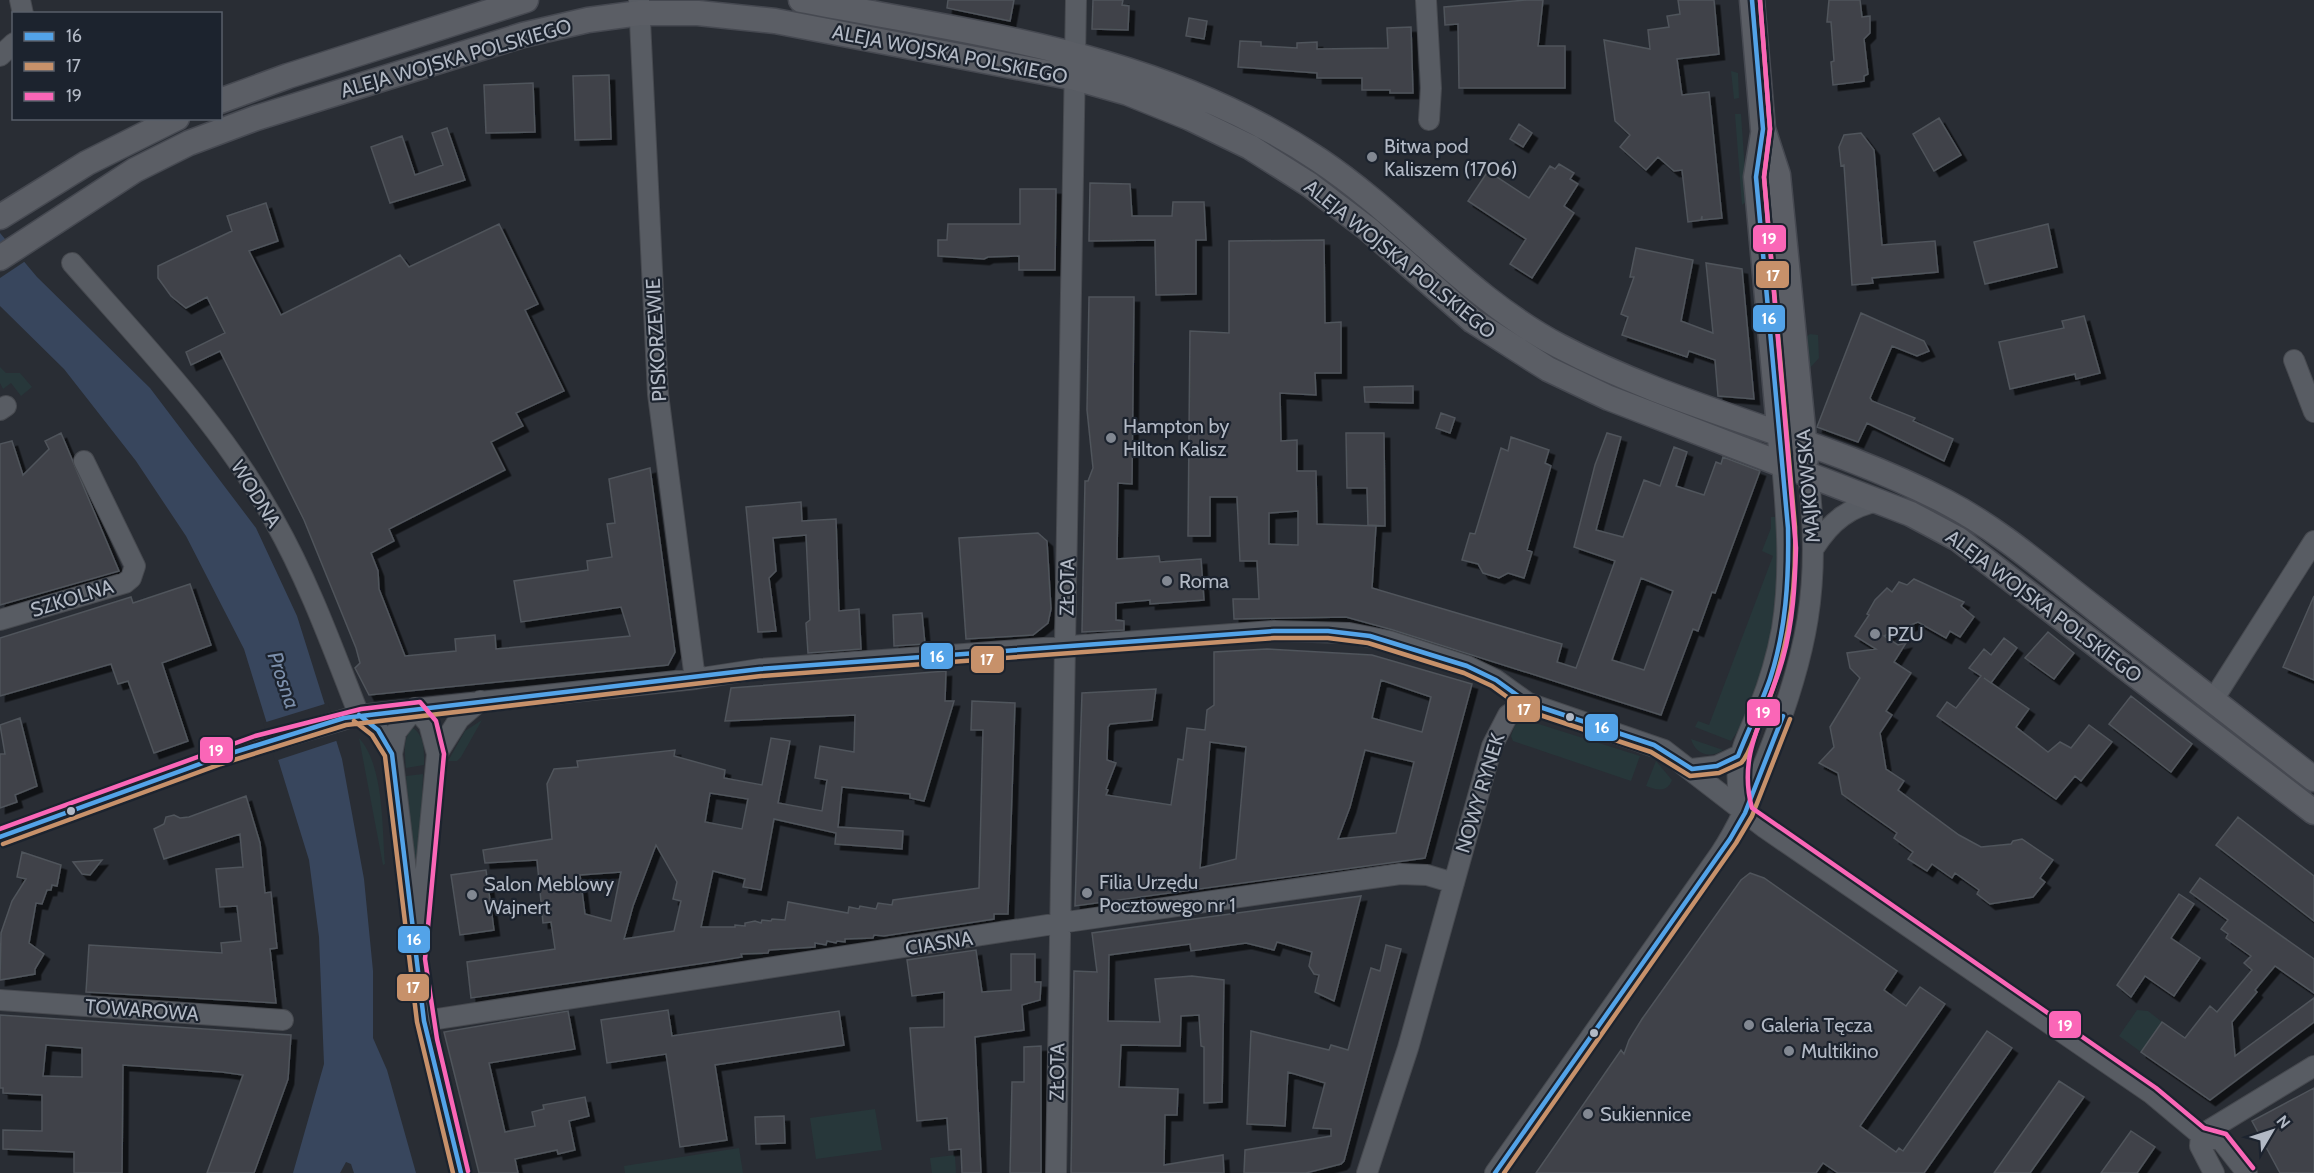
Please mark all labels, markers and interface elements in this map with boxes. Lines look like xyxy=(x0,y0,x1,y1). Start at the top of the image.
legend xyxy=(12,12,222,120)
street label: ALEJA WOJSKA POLSKIEGO xyxy=(338,14,574,102)
street label: ALEJA WOJSKA POLSKIEGO xyxy=(830,19,1070,89)
text: 16 xyxy=(66,25,82,47)
text: 17 xyxy=(66,55,81,77)
text: 19 xyxy=(66,85,82,107)
place label: Bitwa pod Kaliszem (1706) xyxy=(1384,134,1518,181)
marker: Bitwa pod Kaliszem (1706) xyxy=(1365,150,1379,164)
street label: ALEJA WOJSKA POLSKIEGO xyxy=(1300,174,1500,344)
line badge: 19 xyxy=(1752,224,1787,253)
text: 19 xyxy=(1762,229,1776,248)
line badge: 17 xyxy=(1755,260,1790,289)
text: 17 xyxy=(1766,266,1781,285)
street label: PISKORZEWIE xyxy=(641,278,671,402)
line badge: 16 xyxy=(1752,304,1786,333)
text: 16 xyxy=(1762,309,1776,328)
place label: Hampton by Hilton Kalisz xyxy=(1123,414,1229,461)
street label: MAJKOWSKA xyxy=(1791,428,1825,544)
marker: Hampton by Hilton Kalisz xyxy=(1104,431,1118,445)
street label: WODNA xyxy=(226,456,286,533)
street label: ALEJA WOJSKA POLSKIEGO xyxy=(1941,524,2147,688)
street label: ZŁOTA xyxy=(1054,557,1080,616)
place label: Roma xyxy=(1179,569,1229,593)
street label: SZKOLNA xyxy=(28,574,117,622)
marker: Roma xyxy=(1160,574,1174,588)
place label: PZU xyxy=(1887,622,1924,646)
marker: PZU xyxy=(1868,627,1882,641)
line badge: 16 xyxy=(920,642,954,670)
line badge: 17 xyxy=(970,645,1005,674)
text: 16 xyxy=(930,647,944,666)
water label: Prosna xyxy=(263,648,305,712)
text: 17 xyxy=(980,650,995,669)
line badge: 17 xyxy=(1506,695,1541,723)
line badge: 19 xyxy=(1746,698,1781,727)
text: 17 xyxy=(1517,700,1532,719)
text: 19 xyxy=(1756,703,1770,722)
unlabelled marker xyxy=(1564,711,1576,723)
line badge: 16 xyxy=(1584,713,1619,742)
text: 16 xyxy=(1595,718,1609,737)
street label: NOWY RYNEK xyxy=(1450,730,1510,856)
line badge: 19 xyxy=(199,736,234,764)
text: 19 xyxy=(209,741,223,760)
unlabelled marker xyxy=(65,805,77,817)
place label: Filia Urzędu Pocztowego nr 1 xyxy=(1099,870,1236,917)
place label: Salon Meblowy Wajnert xyxy=(484,872,614,919)
marker: Filia Urzędu Pocztowego nr 1 xyxy=(1080,886,1094,900)
marker: Salon Meblowy Wajnert xyxy=(465,888,479,902)
line badge: 16 xyxy=(397,925,431,954)
street label: CIASNA xyxy=(904,926,975,960)
text: 16 xyxy=(407,930,421,949)
line badge: 17 xyxy=(396,973,430,1002)
text: 17 xyxy=(406,978,421,997)
street label: TOWAROWA xyxy=(84,994,200,1026)
line badge: 19 xyxy=(2048,1010,2082,1039)
place label: Galeria Tęcza xyxy=(1761,1013,1873,1037)
text: 19 xyxy=(2058,1016,2072,1035)
marker: Galeria Tęcza xyxy=(1742,1018,1756,1032)
unlabelled marker xyxy=(1588,1027,1600,1039)
place label: Multikino xyxy=(1801,1039,1878,1063)
street label: ZŁOTA xyxy=(1044,1042,1070,1101)
marker: Multikino xyxy=(1782,1044,1796,1058)
north arrow xyxy=(2242,1101,2302,1161)
place label: Sukiennice xyxy=(1600,1102,1691,1126)
marker: Sukiennice xyxy=(1581,1107,1595,1121)
text: N xyxy=(2272,1112,2294,1132)

